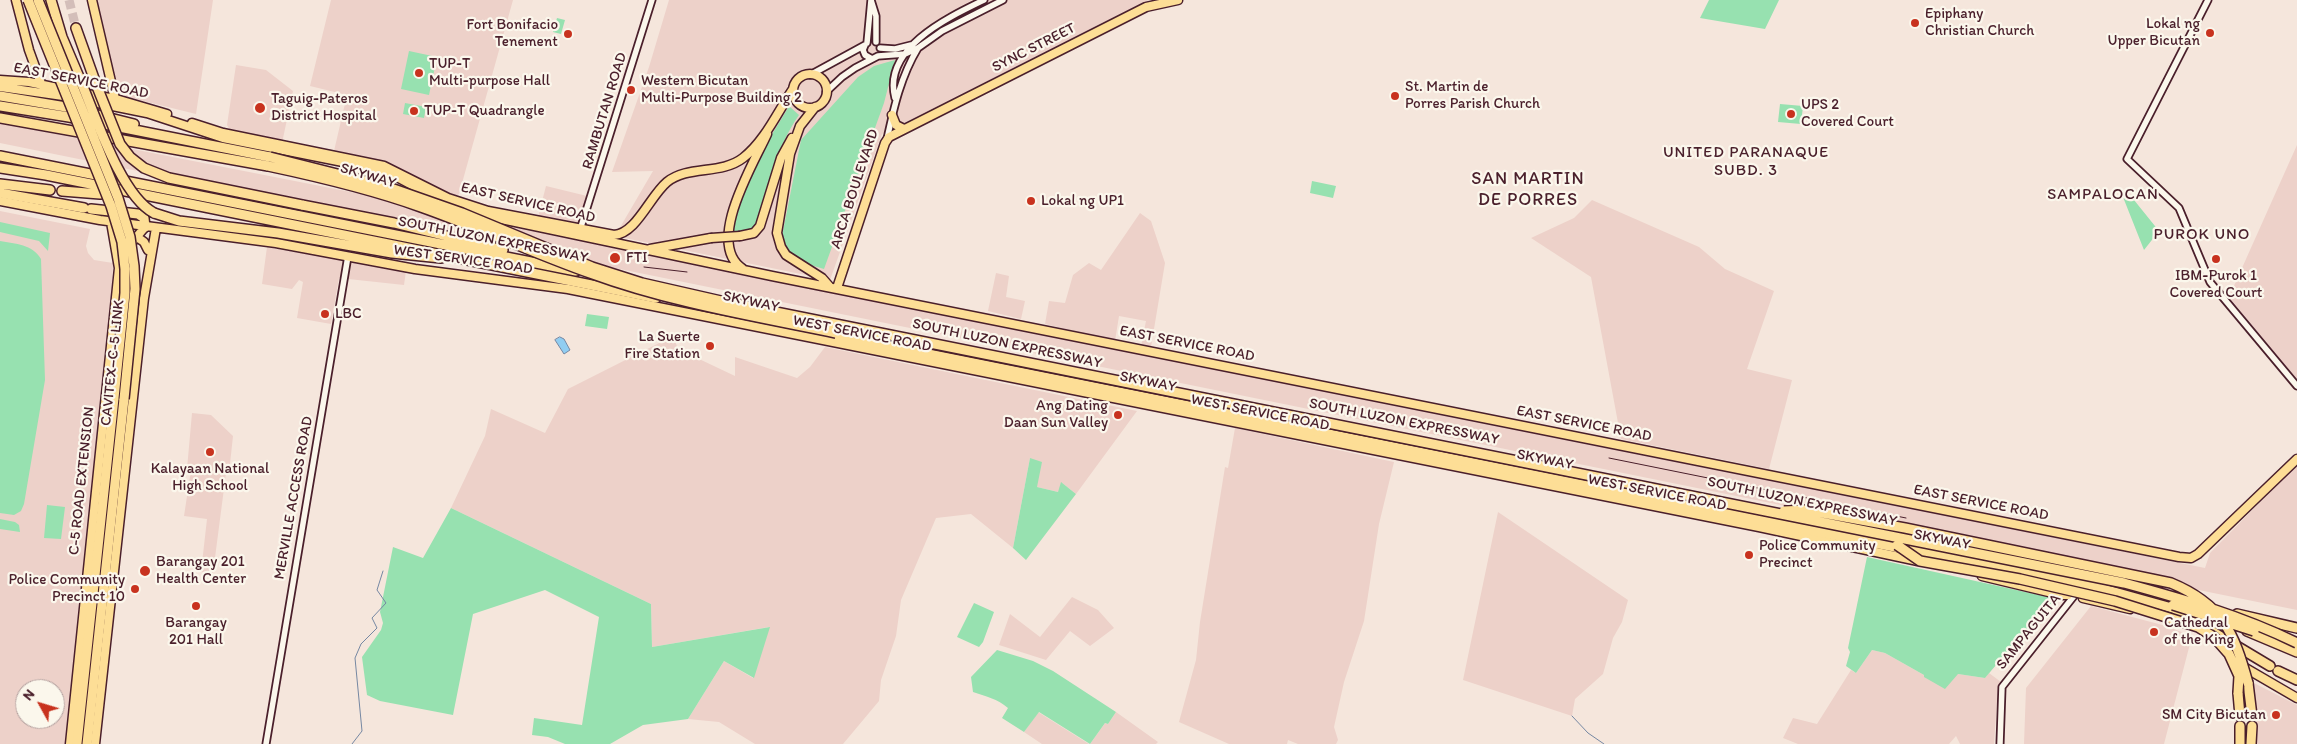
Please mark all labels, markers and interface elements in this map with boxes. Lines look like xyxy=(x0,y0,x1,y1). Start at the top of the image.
place label: Epiphany Christian Church xyxy=(1925,5,2034,40)
place label: Lokal ng Upper Bicutan xyxy=(2108,15,2200,50)
place label: Fort Bonifacio Tenement xyxy=(467,16,558,51)
marker: Epiphany Christian Church xyxy=(1909,17,1921,29)
street label: SYNC STREET xyxy=(989,19,1079,77)
marker: Lokal ng Upper Bicutan xyxy=(2204,27,2216,39)
marker: Fort Bonifacio Tenement xyxy=(562,28,574,40)
street label: RAMBUTAN ROAD xyxy=(579,50,631,172)
place label: TUP-T Multi-purpose Hall xyxy=(429,55,550,90)
street label: EAST SERVICE ROAD xyxy=(12,59,150,103)
marker: TUP-T Multi-purpose Hall xyxy=(413,67,425,79)
place label: Western Bicutan Multi-Purpose Building 2 xyxy=(641,72,802,107)
place label: St. Martin de Porres Parish Church xyxy=(1405,78,1540,113)
marker: Western Bicutan Multi-Purpose Building 2 xyxy=(625,84,637,96)
place label: Taguig-Pateros District Hospital xyxy=(271,90,377,125)
marker: St. Martin de Porres Parish Church xyxy=(1389,90,1401,102)
place label: UPS 2 Covered Court xyxy=(1801,96,1894,131)
marker: Taguig-Pateros District Hospital xyxy=(253,101,267,115)
place label: TUP-T Quadrangle xyxy=(424,102,545,120)
marker: TUP-T Quadrangle xyxy=(408,105,420,117)
marker: UPS 2 Covered Court xyxy=(1785,108,1797,120)
street label: ARCA BOULEVARD xyxy=(827,127,883,251)
district label: UNITED PARANAQUE SUBD. 3 xyxy=(1662,143,1830,181)
street label: SKYWAY xyxy=(338,159,398,193)
district label: SAN MARTIN DE PORRES xyxy=(1471,168,1585,210)
street label: EAST SERVICE ROAD xyxy=(459,179,597,227)
district label: SAMPALOCAN xyxy=(2045,185,2161,205)
place label: Lokal ng UP1 xyxy=(1041,192,1124,210)
marker: Lokal ng UP1 xyxy=(1025,195,1037,207)
street label: SOUTH LUZON EXPRESSWAY xyxy=(396,213,590,267)
district label: PUROK UNO xyxy=(2152,225,2252,245)
street label: WEST SERVICE ROAD xyxy=(392,241,534,279)
place label: FTI xyxy=(626,249,648,267)
marker: FTI xyxy=(608,251,622,265)
marker: IBM-Purok 1 Covered Court xyxy=(2210,253,2222,265)
place label: IBM-Purok 1 Covered Court xyxy=(2170,267,2262,302)
street label: SKYWAY xyxy=(721,287,781,317)
street label: CAVITEX–C-5 LINK xyxy=(97,299,129,427)
place label: LBC xyxy=(335,305,362,323)
marker: LBC xyxy=(319,308,331,320)
street label: WEST SERVICE ROAD xyxy=(791,312,933,356)
street label: SOUTH LUZON EXPRESSWAY xyxy=(911,315,1103,373)
street label: EAST SERVICE ROAD xyxy=(1118,322,1256,366)
place label: La Suerte Fire Station xyxy=(625,328,700,363)
marker: La Suerte Fire Station xyxy=(704,340,716,352)
street label: SKYWAY xyxy=(1118,368,1178,396)
street label: WEST SERVICE ROAD xyxy=(1189,391,1331,435)
street label: SOUTH LUZON EXPRESSWAY xyxy=(1307,395,1501,449)
place label: Ang Dating Daan Sun Valley xyxy=(1004,397,1108,432)
street label: EAST SERVICE ROAD xyxy=(1515,402,1653,446)
street label: C-5 ROAD EXTENSION xyxy=(65,406,99,556)
marker: Ang Dating Daan Sun Valley xyxy=(1112,409,1124,421)
street label: MERVILLE ACCESS ROAD xyxy=(271,415,317,581)
marker: Kalayaan National High School xyxy=(204,446,216,458)
street label: SKYWAY xyxy=(1515,446,1575,474)
place label: Kalayaan National High School xyxy=(151,460,269,495)
street label: WEST SERVICE ROAD xyxy=(1586,471,1728,515)
street label: SOUTH LUZON EXPRESSWAY xyxy=(1706,473,1898,531)
street label: EAST SERVICE ROAD xyxy=(1912,481,2050,525)
street label: SKYWAY xyxy=(1912,526,1972,554)
place label: Police Community Precinct xyxy=(1759,537,1876,572)
marker: Police Community Precinct xyxy=(1743,549,1755,561)
place label: Barangay 201 Health Center xyxy=(156,553,246,588)
marker: Barangay 201 Health Center xyxy=(138,564,152,578)
place label: Police Community Precinct 10 xyxy=(8,571,125,606)
marker: Police Community Precinct 10 xyxy=(129,583,141,595)
street label: SAMPAGUITA xyxy=(1993,590,2065,674)
marker: Barangay 201 Hall xyxy=(190,600,202,612)
place label: Barangay 201 Hall xyxy=(165,614,227,649)
place label: Cathedral of the King xyxy=(2164,614,2234,649)
marker: Cathedral of the King xyxy=(2148,626,2160,638)
north arrow xyxy=(15,679,65,729)
text: N xyxy=(19,686,38,704)
place label: SM City Bicutan xyxy=(2162,706,2266,724)
marker: SM City Bicutan xyxy=(2270,709,2282,721)

